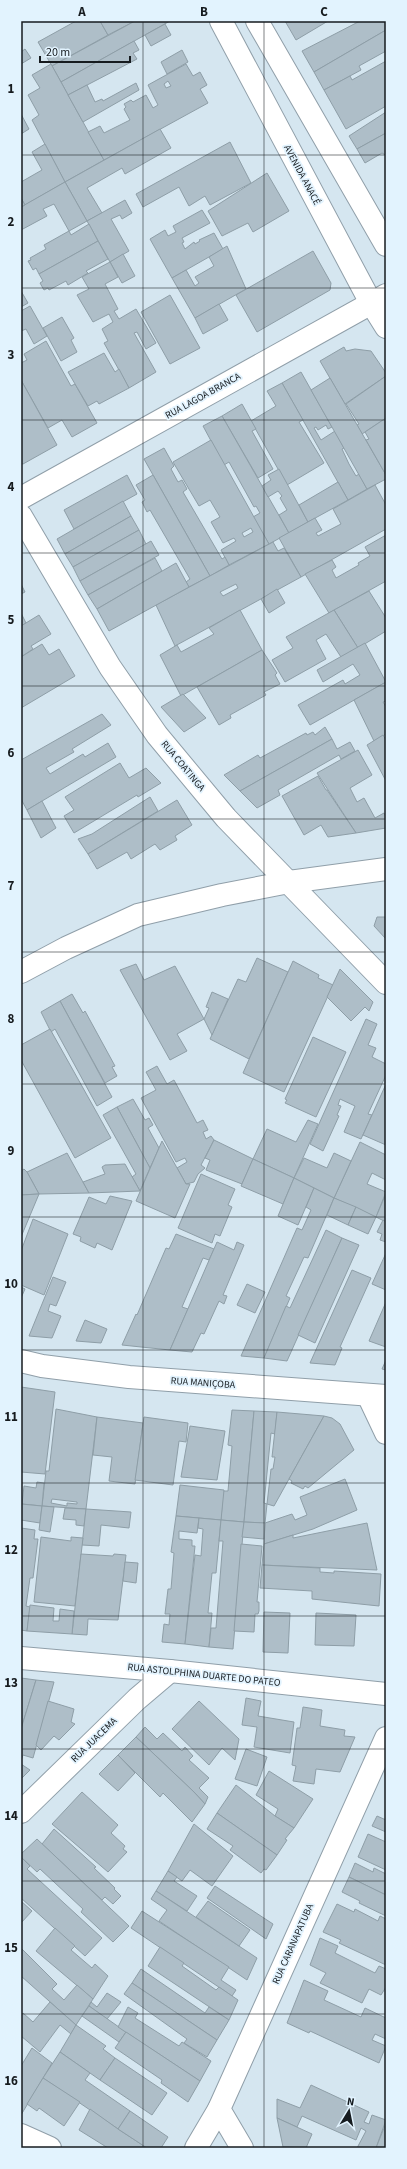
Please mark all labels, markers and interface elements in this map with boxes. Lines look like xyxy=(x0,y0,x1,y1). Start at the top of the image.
text: A xyxy=(77,3,86,21)
text: B xyxy=(200,3,208,21)
text: C xyxy=(320,3,328,21)
scale bar xyxy=(40,38,130,64)
text: 20 m xyxy=(46,44,70,61)
text: 1 xyxy=(8,80,15,98)
street label: AVENIDA ANACÉ xyxy=(280,142,324,208)
text: 2 xyxy=(8,213,15,231)
text: 3 xyxy=(8,346,15,364)
street label: RUA LAGOA BRANCA xyxy=(163,369,244,423)
text: 4 xyxy=(8,478,15,496)
text: 5 xyxy=(8,611,15,629)
street label: RUA COATINGA xyxy=(158,738,209,795)
text: 6 xyxy=(8,744,15,762)
text: 7 xyxy=(8,877,15,895)
text: 8 xyxy=(8,1010,15,1028)
text: 9 xyxy=(8,1142,15,1160)
text: 10 xyxy=(4,1275,18,1293)
street label: RUA MANIÇOBA xyxy=(170,1374,236,1392)
text: 11 xyxy=(4,1408,18,1426)
text: 12 xyxy=(4,1541,18,1559)
street label: RUA ASTOLPHINA DUARTE DO PATEO xyxy=(127,1660,281,1690)
text: 13 xyxy=(4,1674,18,1692)
street label: RUA JUACEMA xyxy=(68,1714,121,1766)
text: 14 xyxy=(4,1807,18,1825)
street label: RUA CARANAPATUBA xyxy=(269,1901,317,1986)
text: 15 xyxy=(4,1939,18,1957)
text: 16 xyxy=(4,2072,18,2090)
north arrow xyxy=(329,2091,369,2131)
text: N xyxy=(346,2094,356,2110)

